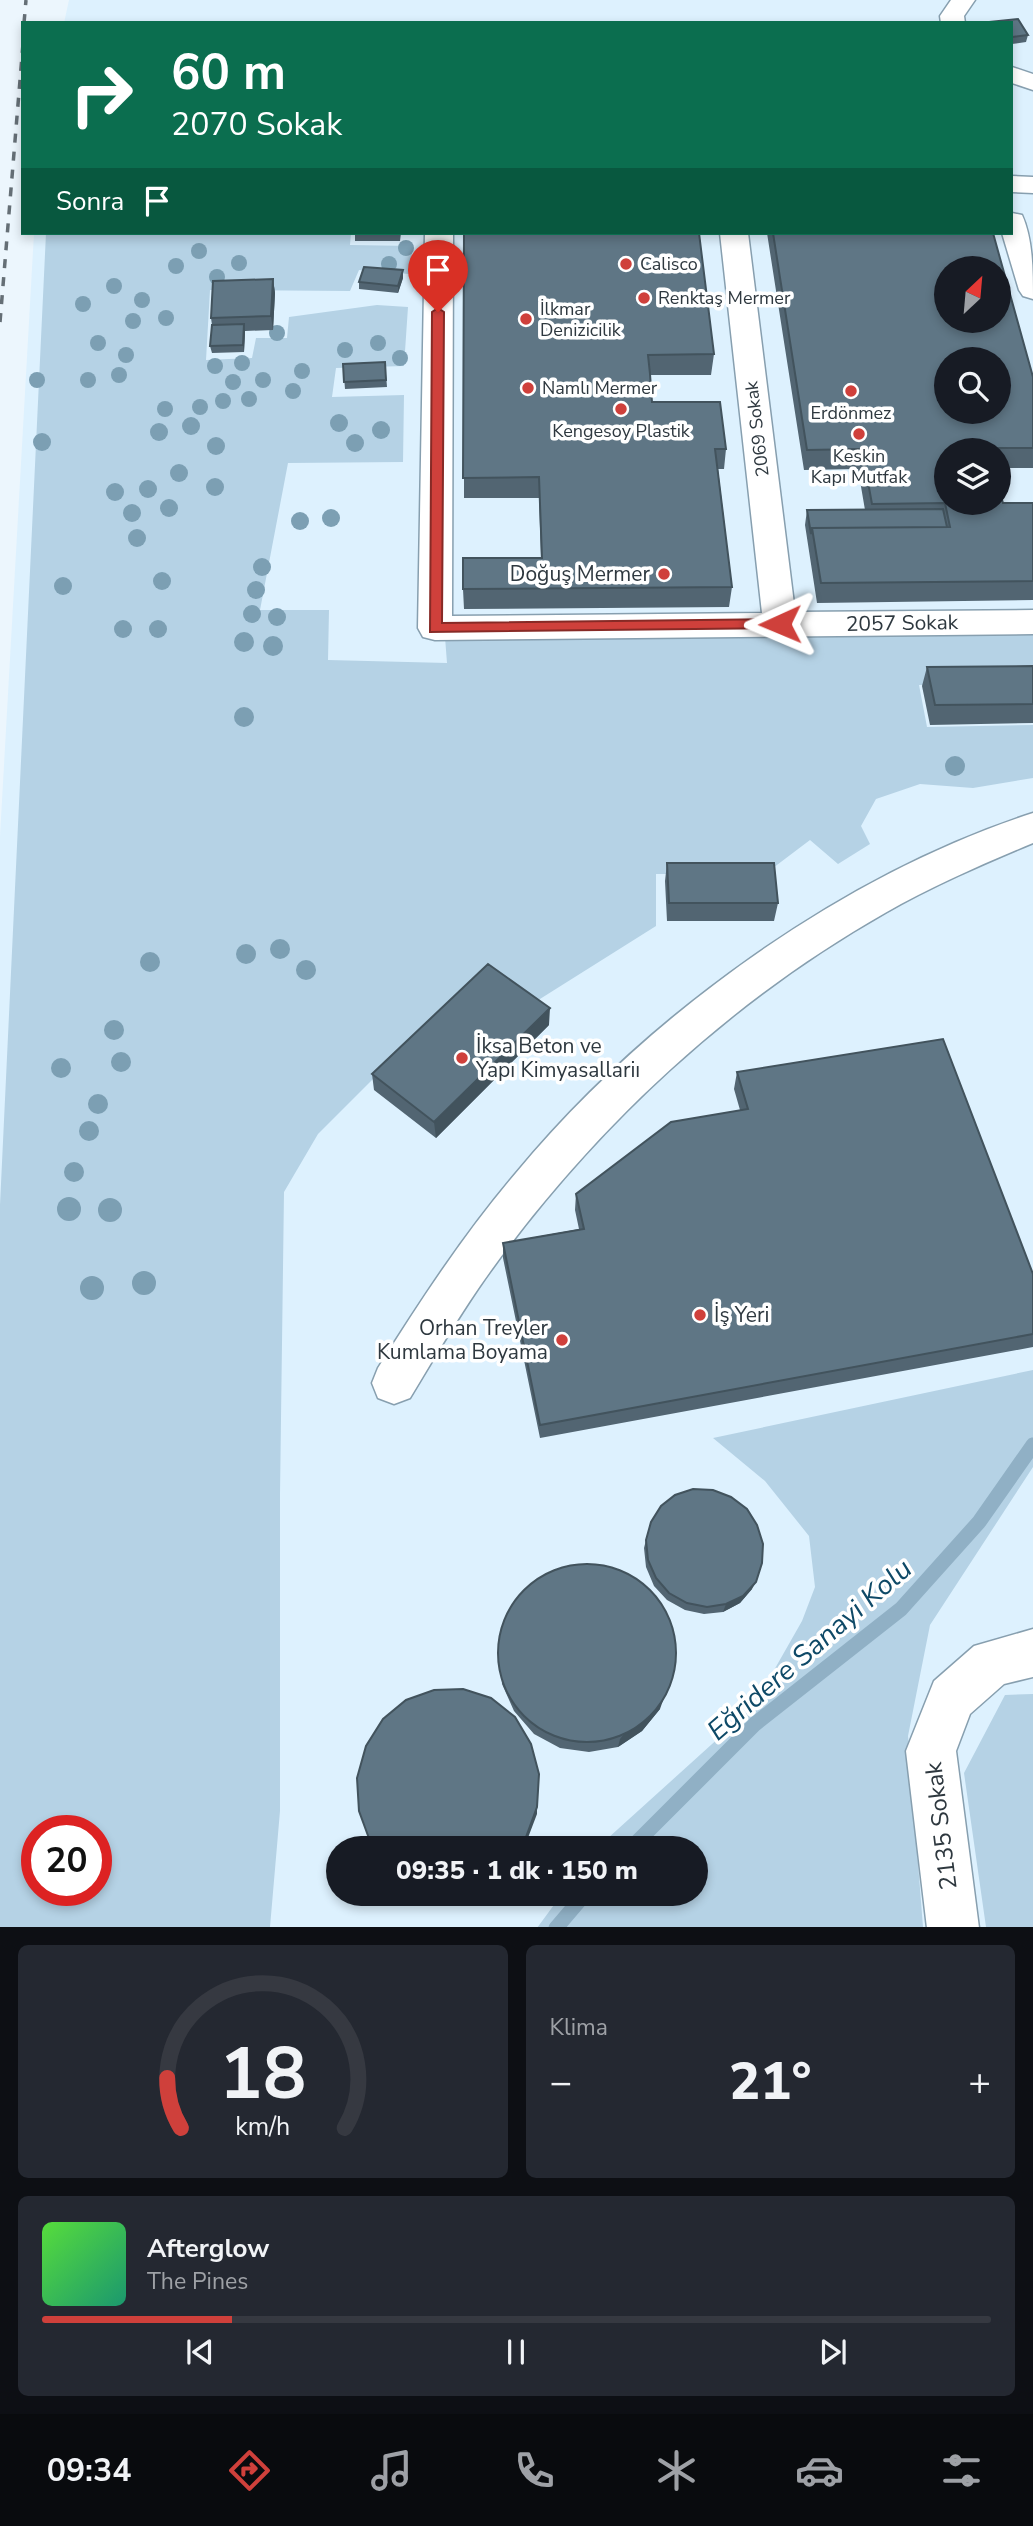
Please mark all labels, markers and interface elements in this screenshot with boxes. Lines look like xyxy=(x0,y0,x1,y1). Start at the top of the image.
text: 60 m xyxy=(171,39,286,106)
icon: right xyxy=(56,49,147,140)
text: 2070 Sokak xyxy=(171,103,342,146)
icon: arrive xyxy=(138,182,176,220)
text: Sonra xyxy=(56,184,124,219)
pin xyxy=(408,240,468,312)
icon: arrive xyxy=(419,251,457,289)
place label: Calisco xyxy=(640,252,698,276)
marker: Calisco xyxy=(618,256,634,272)
north arrow xyxy=(934,256,1012,332)
map controls xyxy=(934,256,1011,515)
place label: Renktaş Mermer xyxy=(658,286,791,310)
marker: Renktaş Mermer xyxy=(636,290,652,306)
place label: İlkmar Denizicilik xyxy=(540,297,622,342)
marker: İlkmar Denizicilik xyxy=(518,311,534,327)
button: search xyxy=(934,347,1011,424)
place label: Namlı Mermer xyxy=(542,376,658,400)
street label: 2069 Sokak xyxy=(739,379,775,478)
marker: Namlı Mermer xyxy=(520,380,536,396)
marker: Erdönmez xyxy=(843,383,859,399)
marker: Kengesoy Plastik xyxy=(613,401,629,417)
place label: Erdönmez xyxy=(811,401,891,425)
place label: Kengesoy Plastik xyxy=(552,419,691,443)
marker: Keskin Kapı Mutfak xyxy=(851,426,867,442)
button: layers xyxy=(934,438,1011,515)
place label: Keskin Kapı Mutfak xyxy=(811,444,908,489)
place label: Doğuş Mermer xyxy=(510,560,650,588)
marker: Doğuş Mermer xyxy=(656,566,672,582)
position arrow xyxy=(743,587,817,661)
street label: 2057 Sokak xyxy=(846,608,959,638)
place label: İksa Beton ve Yapı Kimyasallariı xyxy=(475,1032,640,1084)
marker: İksa Beton ve Yapı Kimyasallariı xyxy=(454,1050,470,1066)
place label: İş Yeri xyxy=(714,1301,769,1329)
marker: İş Yeri xyxy=(692,1307,708,1323)
place label: Orhan Treyler Kumlama Boyama xyxy=(377,1314,548,1366)
marker: Orhan Treyler Kumlama Boyama xyxy=(554,1332,570,1348)
water label: Eğridere Sanayi Kolu xyxy=(699,1550,920,1749)
street label: 2135 Sokak xyxy=(917,1759,965,1892)
speed limit sign: 20 xyxy=(21,1815,112,1906)
text: 09:35 · 1 dk · 150 m xyxy=(396,1853,638,1888)
text: Klima xyxy=(550,2012,608,2043)
text: 18 xyxy=(219,2024,306,2124)
text: 21° xyxy=(729,2046,811,2117)
text: − xyxy=(550,2057,572,2108)
text: + xyxy=(968,2057,991,2108)
text: km/h xyxy=(235,2109,290,2143)
text: Afterglow xyxy=(147,2231,270,2266)
text: The Pines xyxy=(147,2266,248,2297)
icon: previous xyxy=(181,2333,219,2371)
icon: pause xyxy=(497,2333,535,2371)
icon: next xyxy=(814,2333,852,2371)
icon: directions xyxy=(225,2446,274,2495)
icon: music xyxy=(367,2446,416,2495)
icon: phone xyxy=(510,2446,559,2495)
icon: climate xyxy=(652,2446,701,2495)
icon: car xyxy=(795,2446,844,2495)
icon: filters xyxy=(937,2446,986,2495)
text: 09:34 xyxy=(47,2449,131,2492)

